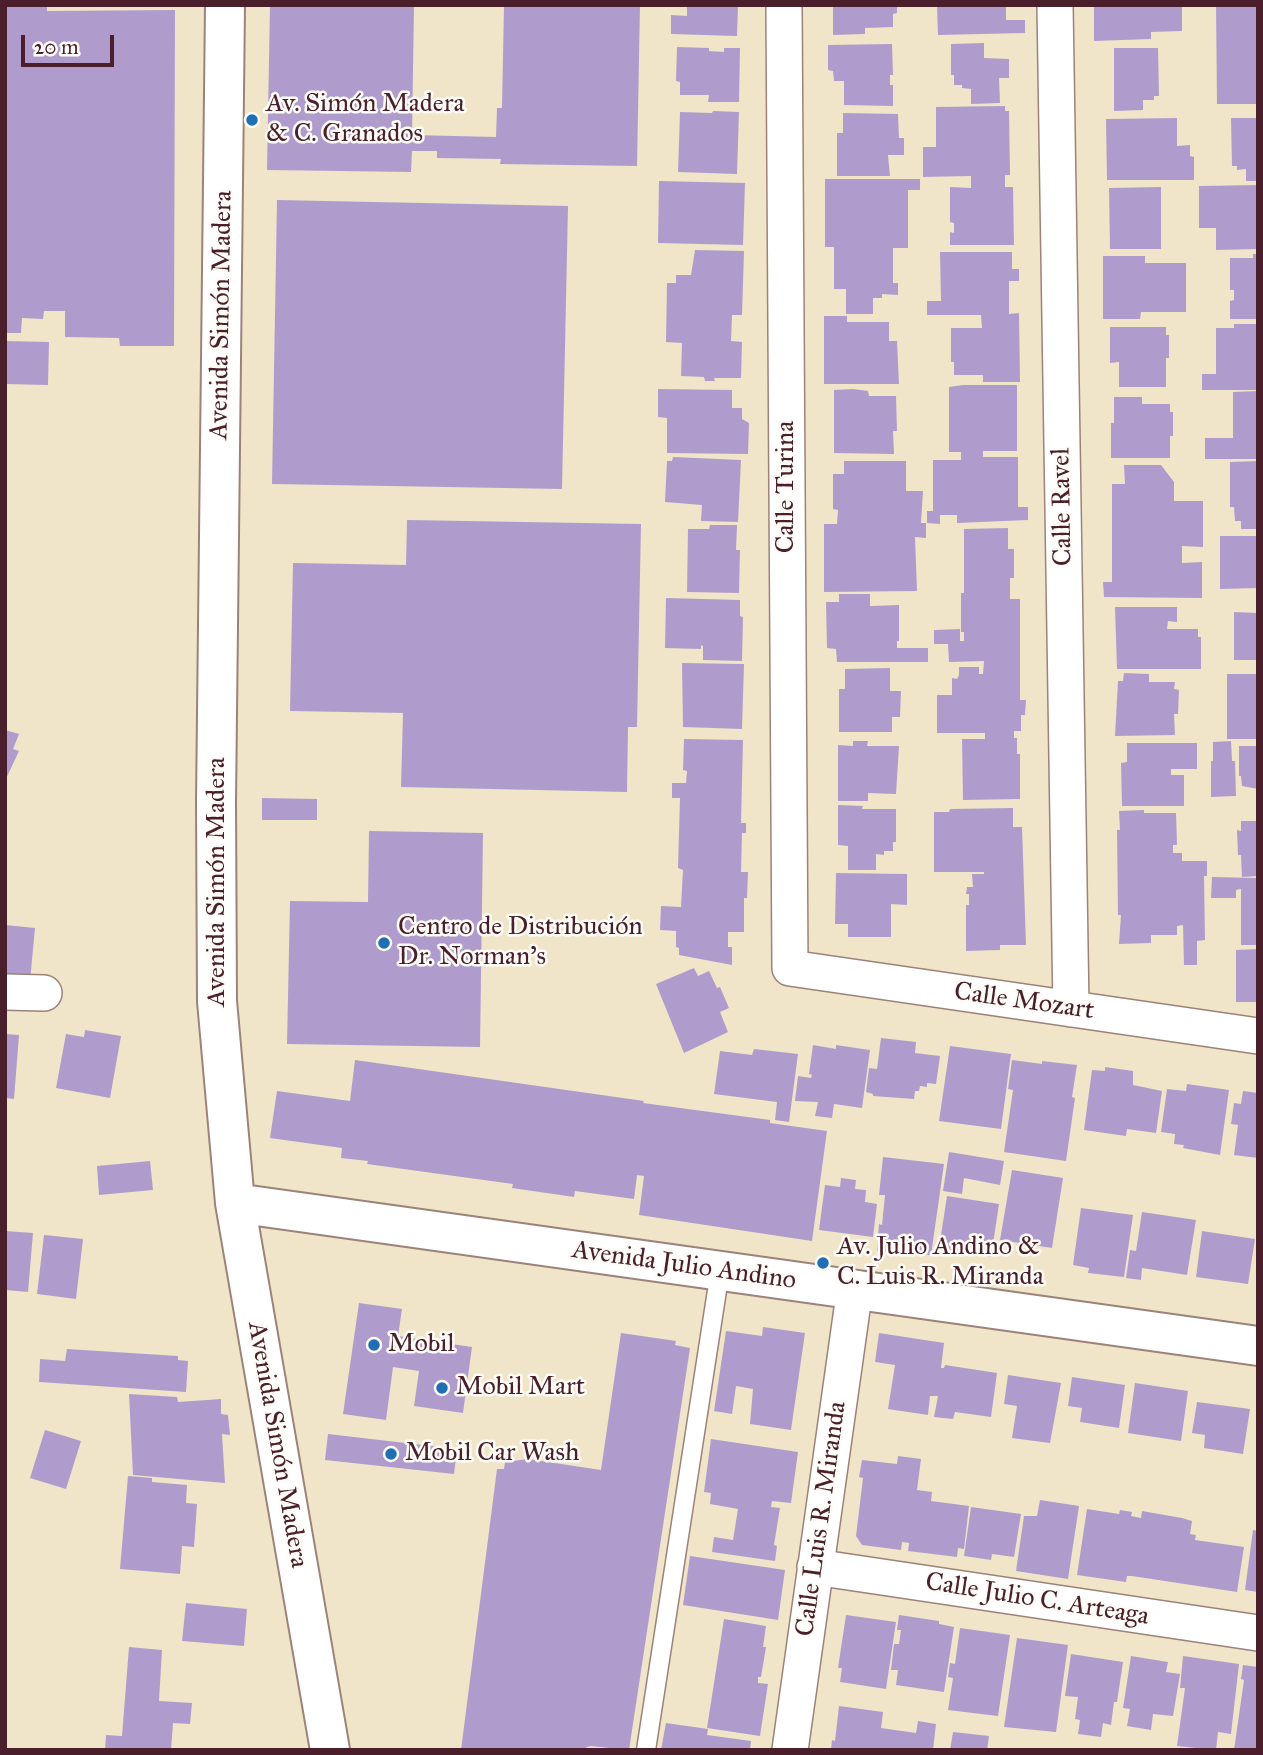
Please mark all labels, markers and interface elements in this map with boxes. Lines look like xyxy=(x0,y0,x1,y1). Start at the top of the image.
scale bar xyxy=(24,21,117,65)
text: 20 m xyxy=(34,34,79,60)
place label: Av. Simón Madera & C. Granados xyxy=(266,89,464,150)
marker: Av. Simón Madera & C. Granados xyxy=(244,112,260,128)
street label: Avenida Simón Madera xyxy=(204,190,240,440)
street label: Calle Turina xyxy=(771,421,803,553)
street label: Calle Ravel xyxy=(1046,448,1080,566)
street label: Avenida Simón Madera xyxy=(202,757,234,1007)
place label: Centro de Distribución Dr. Norman's xyxy=(398,912,643,974)
marker: Centro de Distribución Dr. Norman's xyxy=(376,935,392,951)
street label: Calle Mozart xyxy=(952,977,1096,1027)
place label: Av. Julio Andino & C. Luis R. Miranda xyxy=(837,1232,1044,1294)
street label: Avenida Julio Andino xyxy=(570,1235,798,1297)
marker: Av. Julio Andino & C. Luis R. Miranda xyxy=(815,1255,831,1271)
street label: Avenida Simón Madera xyxy=(240,1319,314,1571)
place label: Mobil xyxy=(388,1329,455,1361)
marker: Mobil xyxy=(366,1337,382,1353)
place label: Mobil Mart xyxy=(456,1372,585,1404)
marker: Mobil Mart xyxy=(434,1380,450,1396)
street label: Calle Luis R. Miranda xyxy=(790,1399,854,1639)
place label: Mobil Car Wash xyxy=(405,1438,580,1470)
marker: Mobil Car Wash xyxy=(383,1446,399,1462)
street label: Calle Julio C. Arteaga xyxy=(923,1567,1151,1633)

